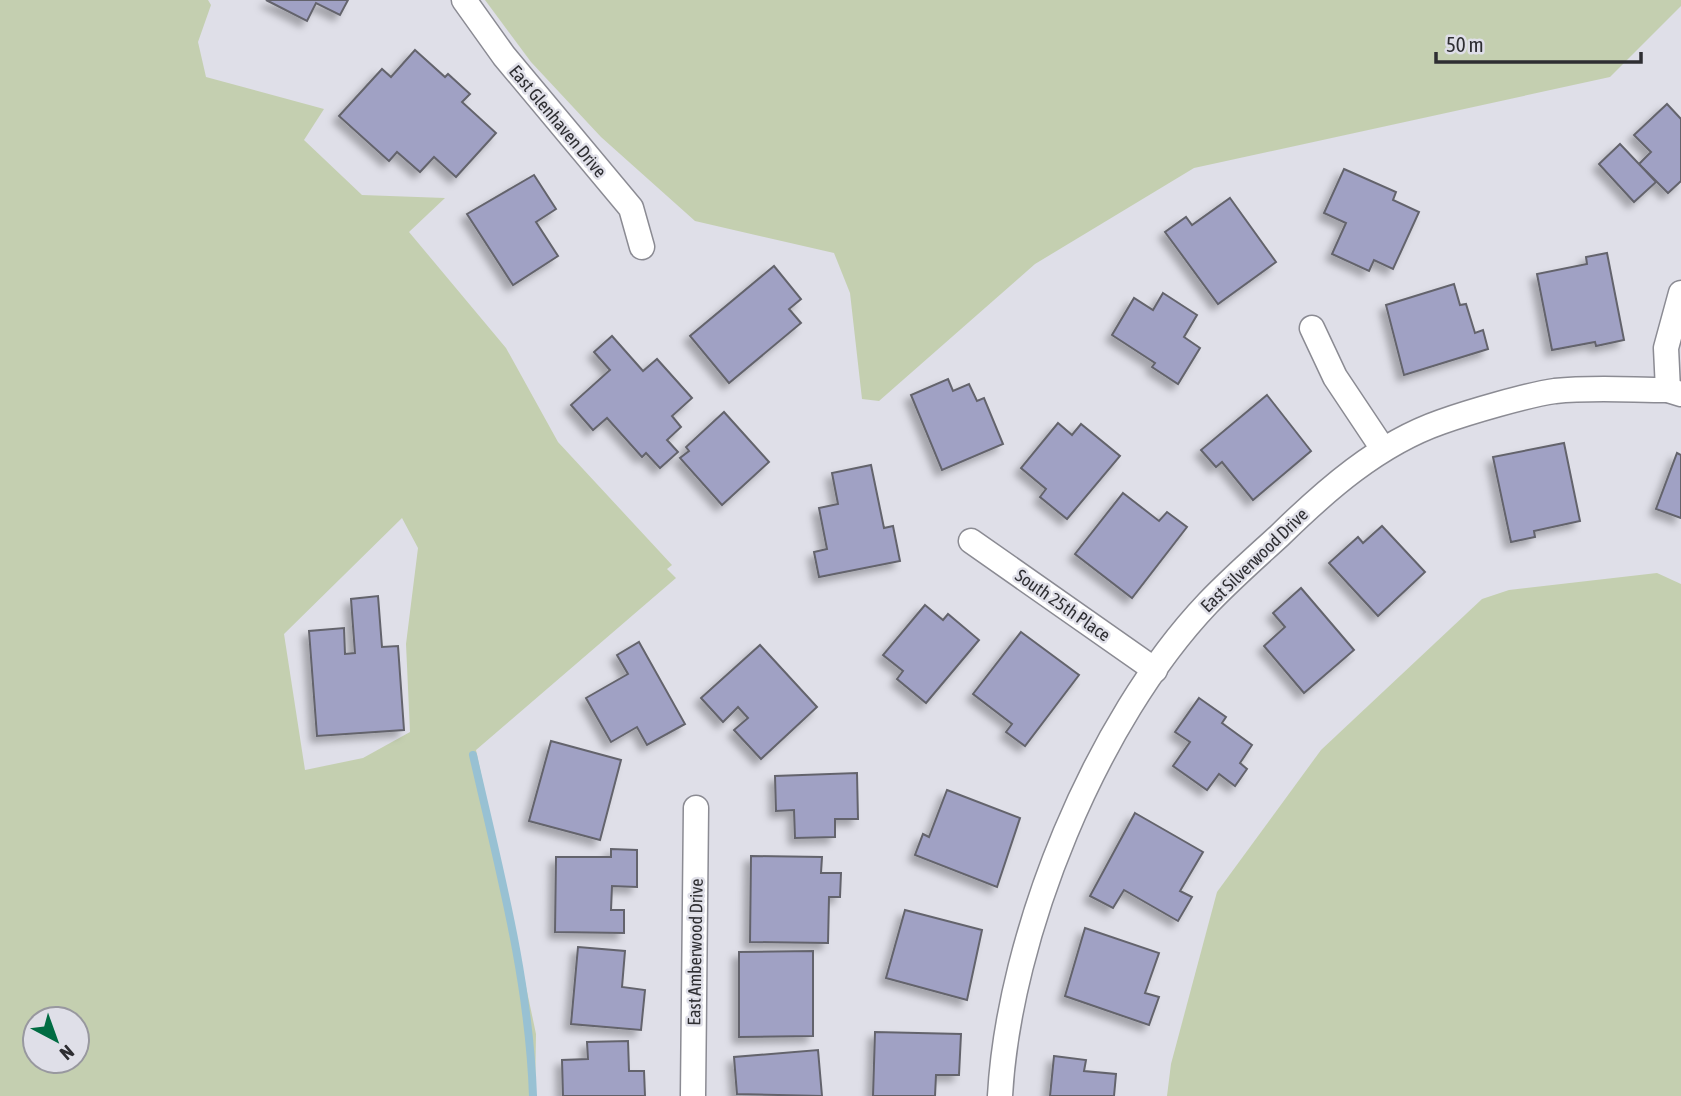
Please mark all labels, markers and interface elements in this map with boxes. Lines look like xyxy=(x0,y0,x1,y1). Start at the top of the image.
scale bar xyxy=(1436,21,1641,65)
text: 50 m xyxy=(1446,32,1484,56)
street label: East Glenhaven Drive xyxy=(505,61,611,181)
street label: East Silverwood Drive xyxy=(1196,504,1312,616)
street label: South 25th Place xyxy=(1011,565,1115,645)
street label: East Amberwood Drive xyxy=(683,878,707,1026)
north arrow xyxy=(21,1005,91,1075)
text: N xyxy=(56,1041,79,1065)

